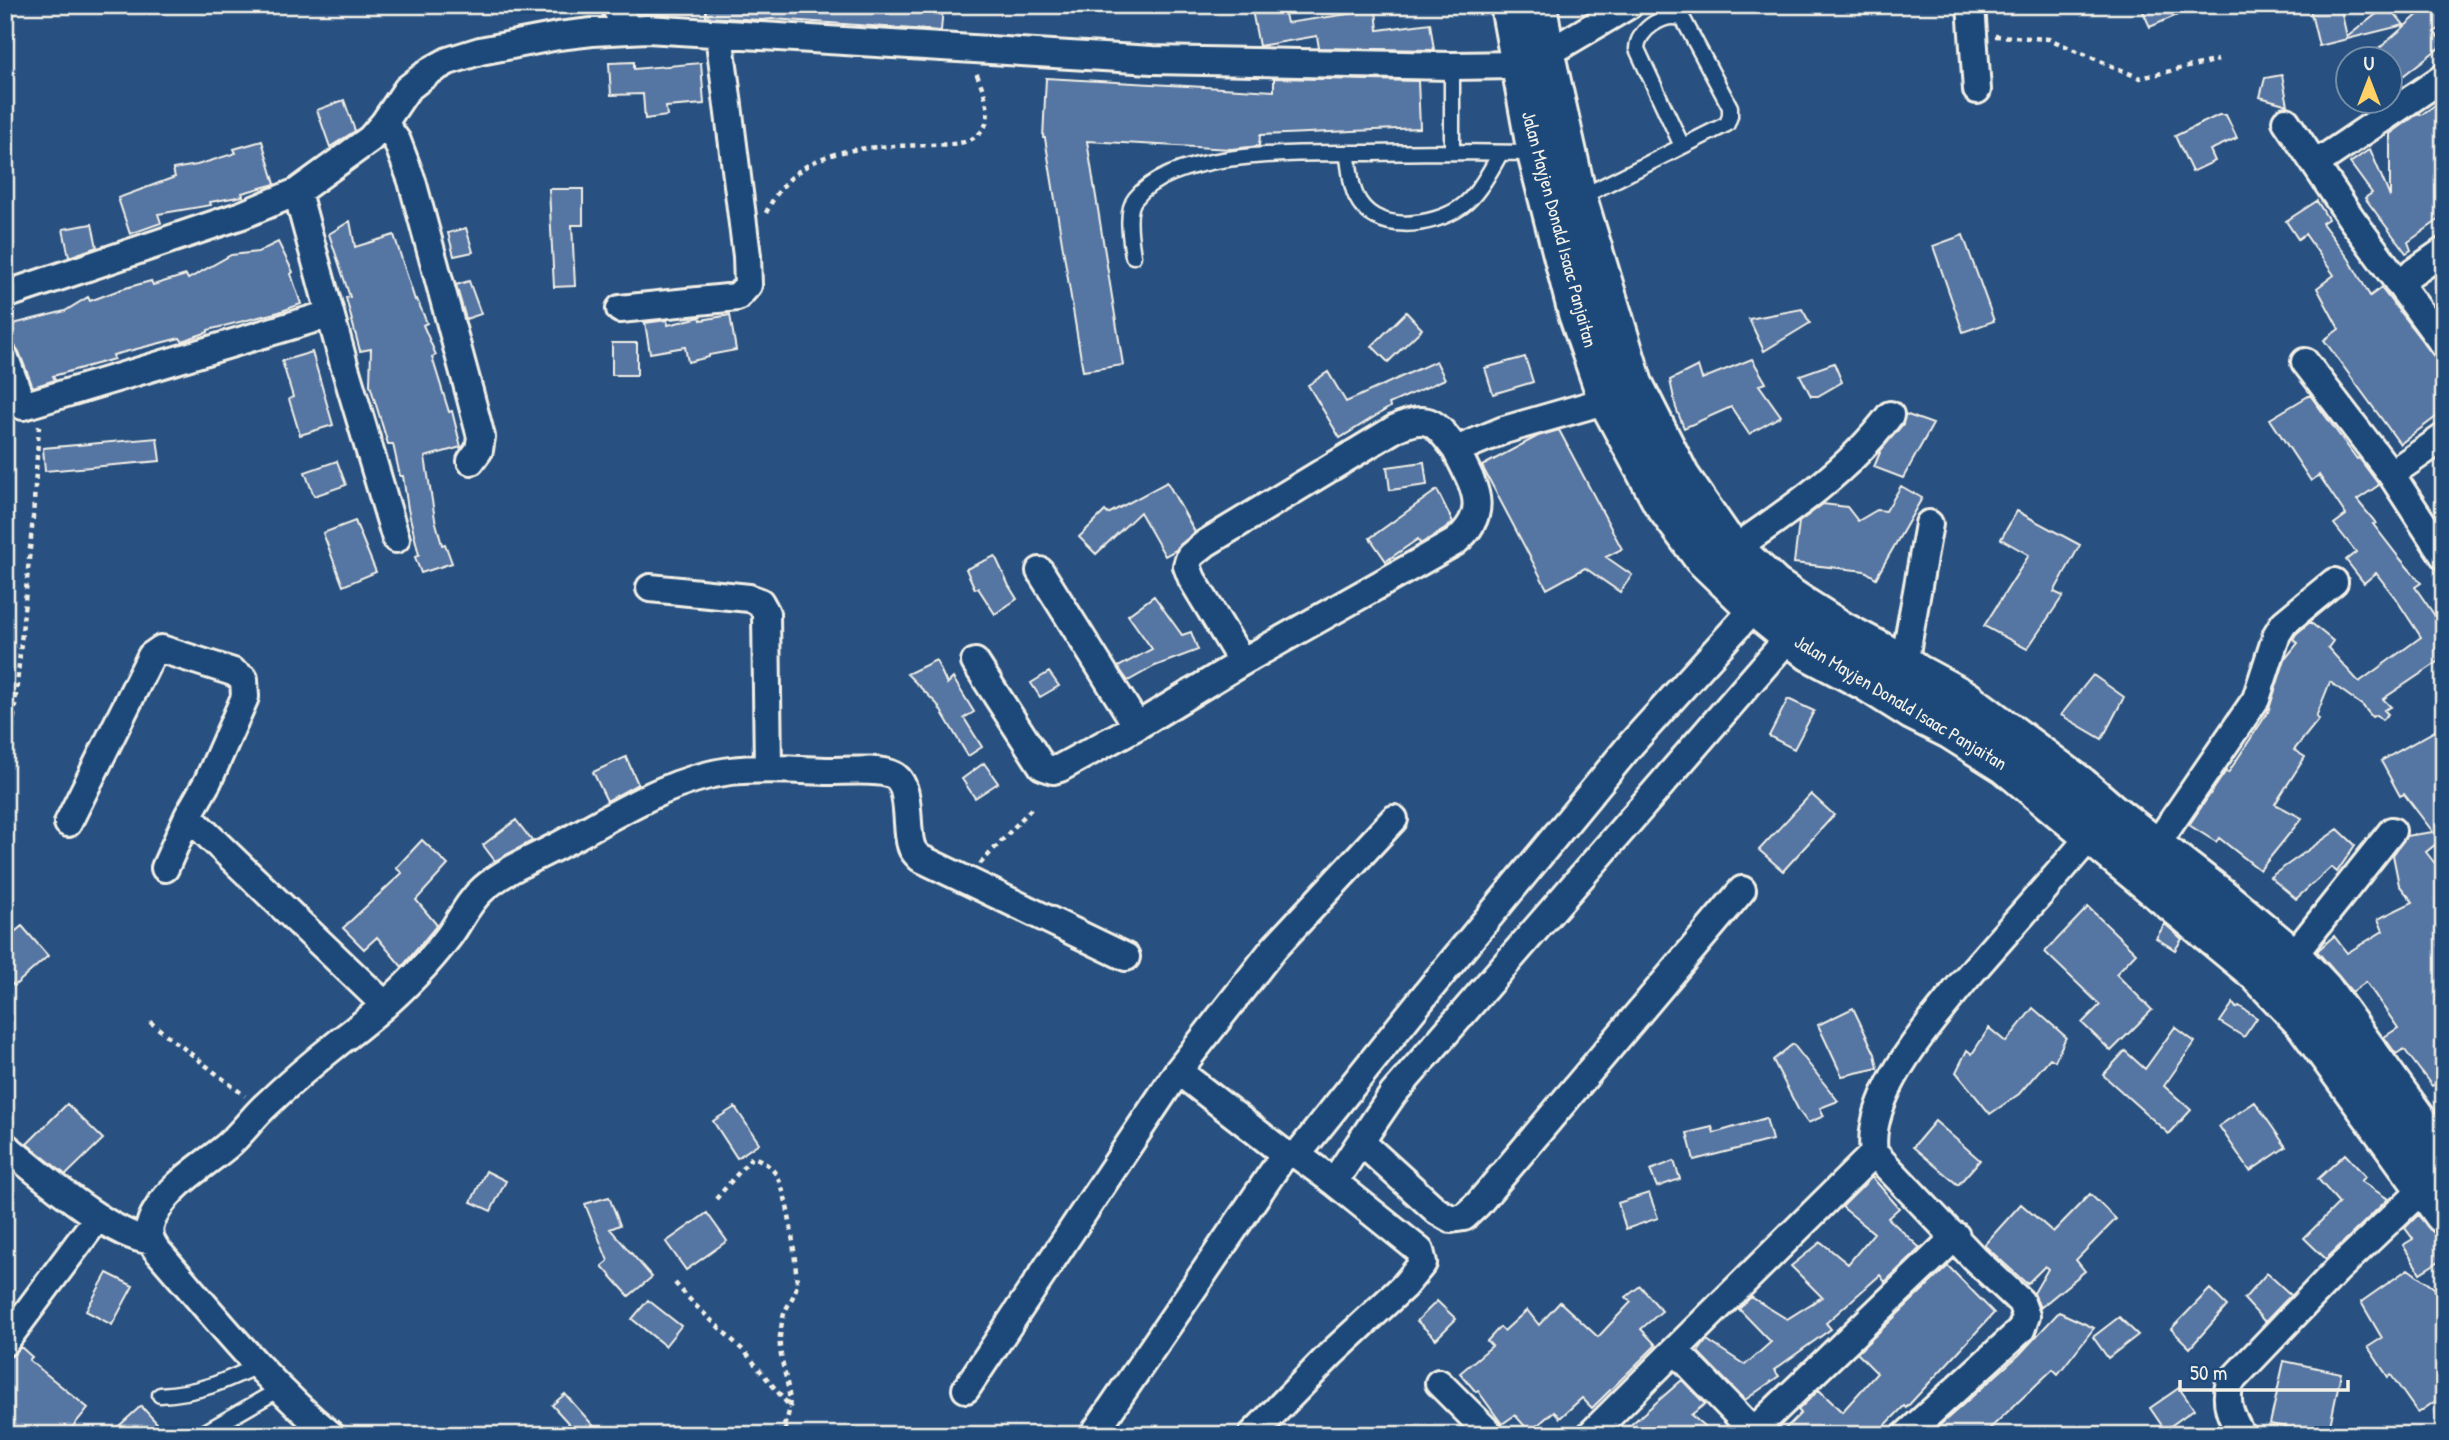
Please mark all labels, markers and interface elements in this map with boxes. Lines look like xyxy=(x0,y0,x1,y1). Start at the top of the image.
north arrow xyxy=(2334,46,2404,116)
text: U xyxy=(2364,50,2375,76)
street label: Jalan Mayjen Donald Isaac Panjaitan xyxy=(1516,108,1604,350)
street label: Jalan Mayjen Donald Isaac Panjaitan xyxy=(1790,628,2012,776)
scale bar xyxy=(2180,1349,2348,1393)
text: 50 m xyxy=(2190,1358,2227,1387)

